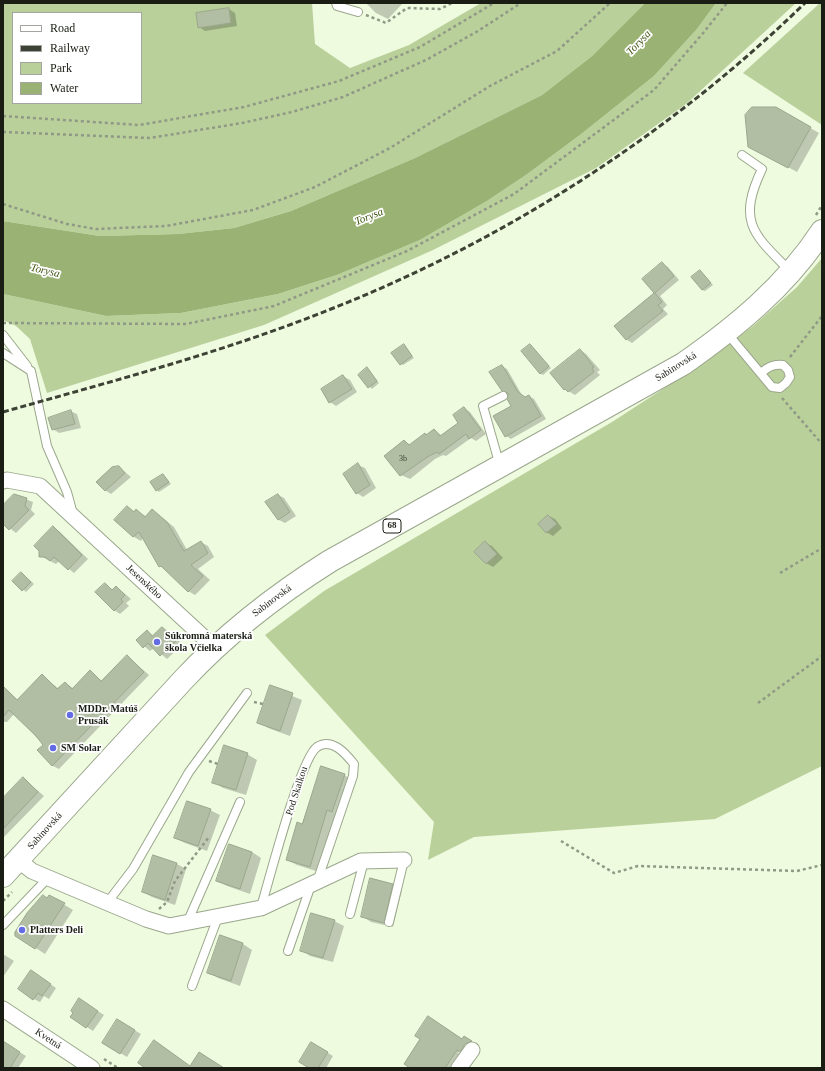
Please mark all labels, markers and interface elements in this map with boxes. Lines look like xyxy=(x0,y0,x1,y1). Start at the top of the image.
legend xyxy=(12,12,142,104)
text: Road xyxy=(50,21,75,35)
water label: Torysa xyxy=(624,28,654,58)
text: Railway xyxy=(50,41,90,55)
text: Park xyxy=(50,61,72,75)
text: Water xyxy=(50,81,78,95)
water label: Torysa xyxy=(353,205,385,229)
water label: Torysa xyxy=(29,261,61,281)
street label: Sabinovská xyxy=(653,350,699,384)
house number: 3b xyxy=(399,454,407,464)
road number: 68 xyxy=(383,519,401,533)
street label: Jesenského xyxy=(123,562,165,602)
street label: Sabinovská xyxy=(250,582,294,620)
place label: Súkromná materská škola Včielka xyxy=(165,630,252,654)
marker: Súkromná materská škola Včielka xyxy=(152,637,162,647)
place label: MDDr. Matúš Prusák xyxy=(78,703,138,726)
marker: MDDr. Matúš Prusák xyxy=(65,710,75,720)
place label: SM Solar xyxy=(61,742,101,754)
marker: SM Solar xyxy=(48,743,58,753)
street label: Pod Skalkou xyxy=(283,765,311,817)
street label: Sabinovská xyxy=(25,810,65,852)
place label: Platters Deli xyxy=(30,924,83,936)
marker: Platters Deli xyxy=(17,925,27,935)
street label: Kvetná xyxy=(33,1026,63,1052)

